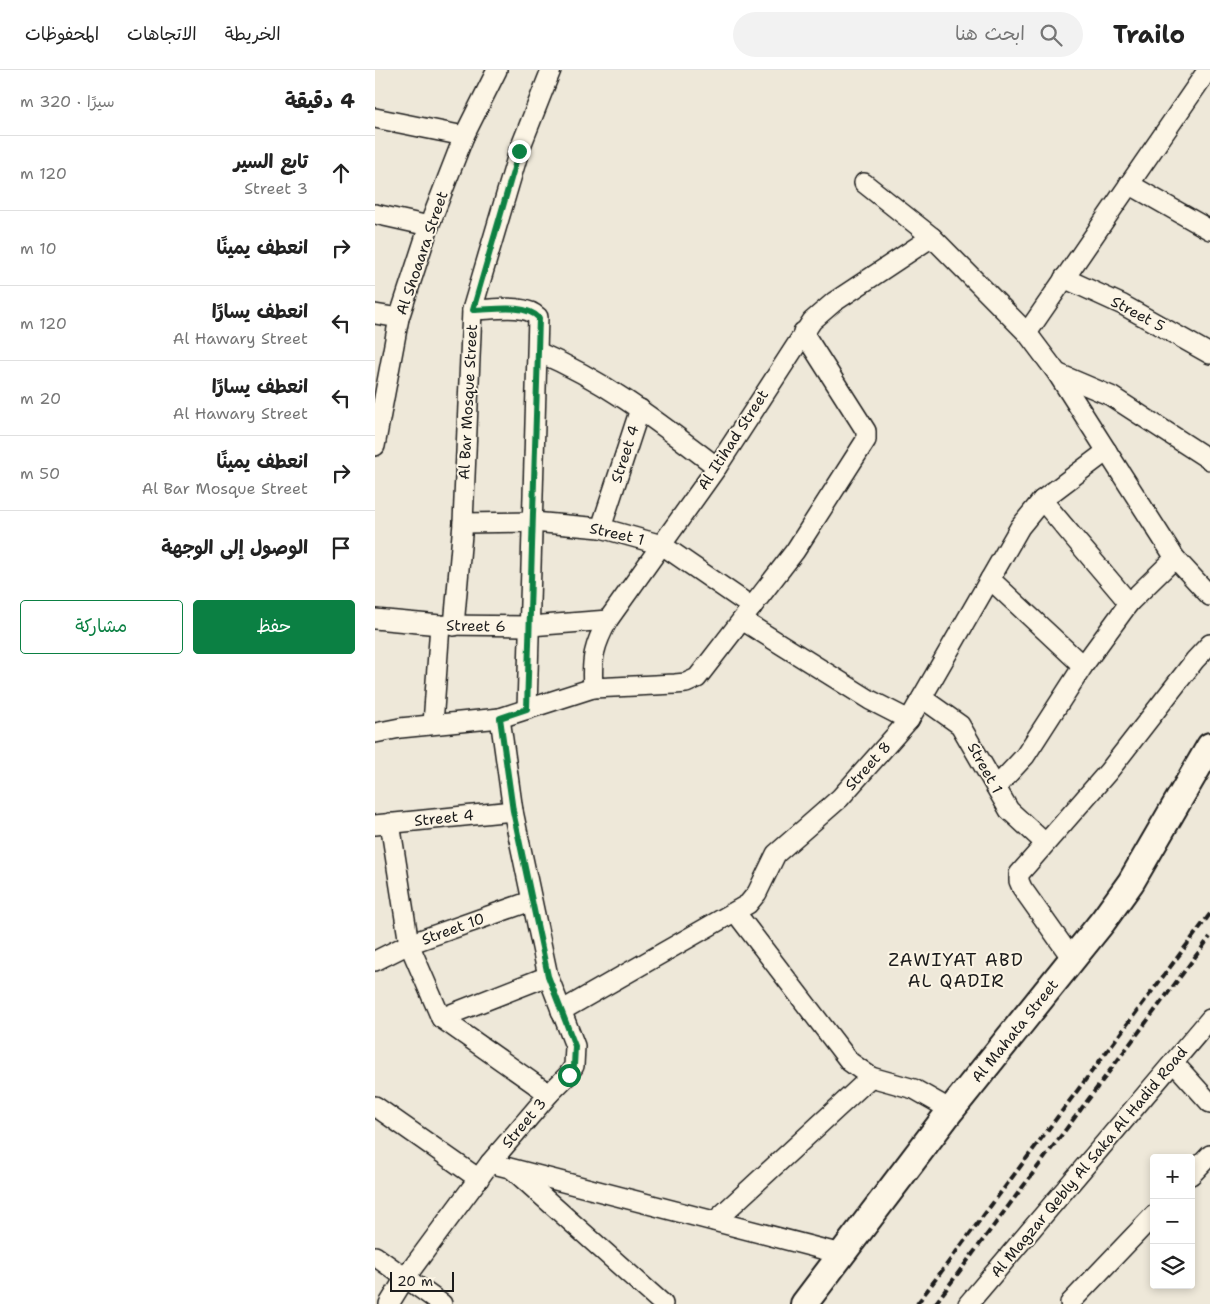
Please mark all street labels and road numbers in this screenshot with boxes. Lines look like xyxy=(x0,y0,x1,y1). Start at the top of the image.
street label: Al Shoaara Street xyxy=(391,188,453,318)
street label: Street 5 xyxy=(1108,291,1168,337)
street label: Al Bar Mosque Street xyxy=(454,324,482,480)
street label: Al Itihad Street xyxy=(693,386,773,494)
street label: Street 4 xyxy=(606,423,644,485)
street label: Street 1 xyxy=(588,518,646,550)
street label: Street 6 xyxy=(446,615,506,637)
street label: Street 8 xyxy=(841,737,895,795)
street label: Street 1 xyxy=(963,739,1007,797)
street label: Street 4 xyxy=(413,805,475,831)
street label: Street 10 xyxy=(419,908,487,950)
street label: Al Mahata Street xyxy=(967,975,1063,1087)
street label: Al Magzar Qebly Al Saka Al Hadid Road xyxy=(986,1042,1192,1282)
street label: Street 3 xyxy=(497,1094,551,1152)

